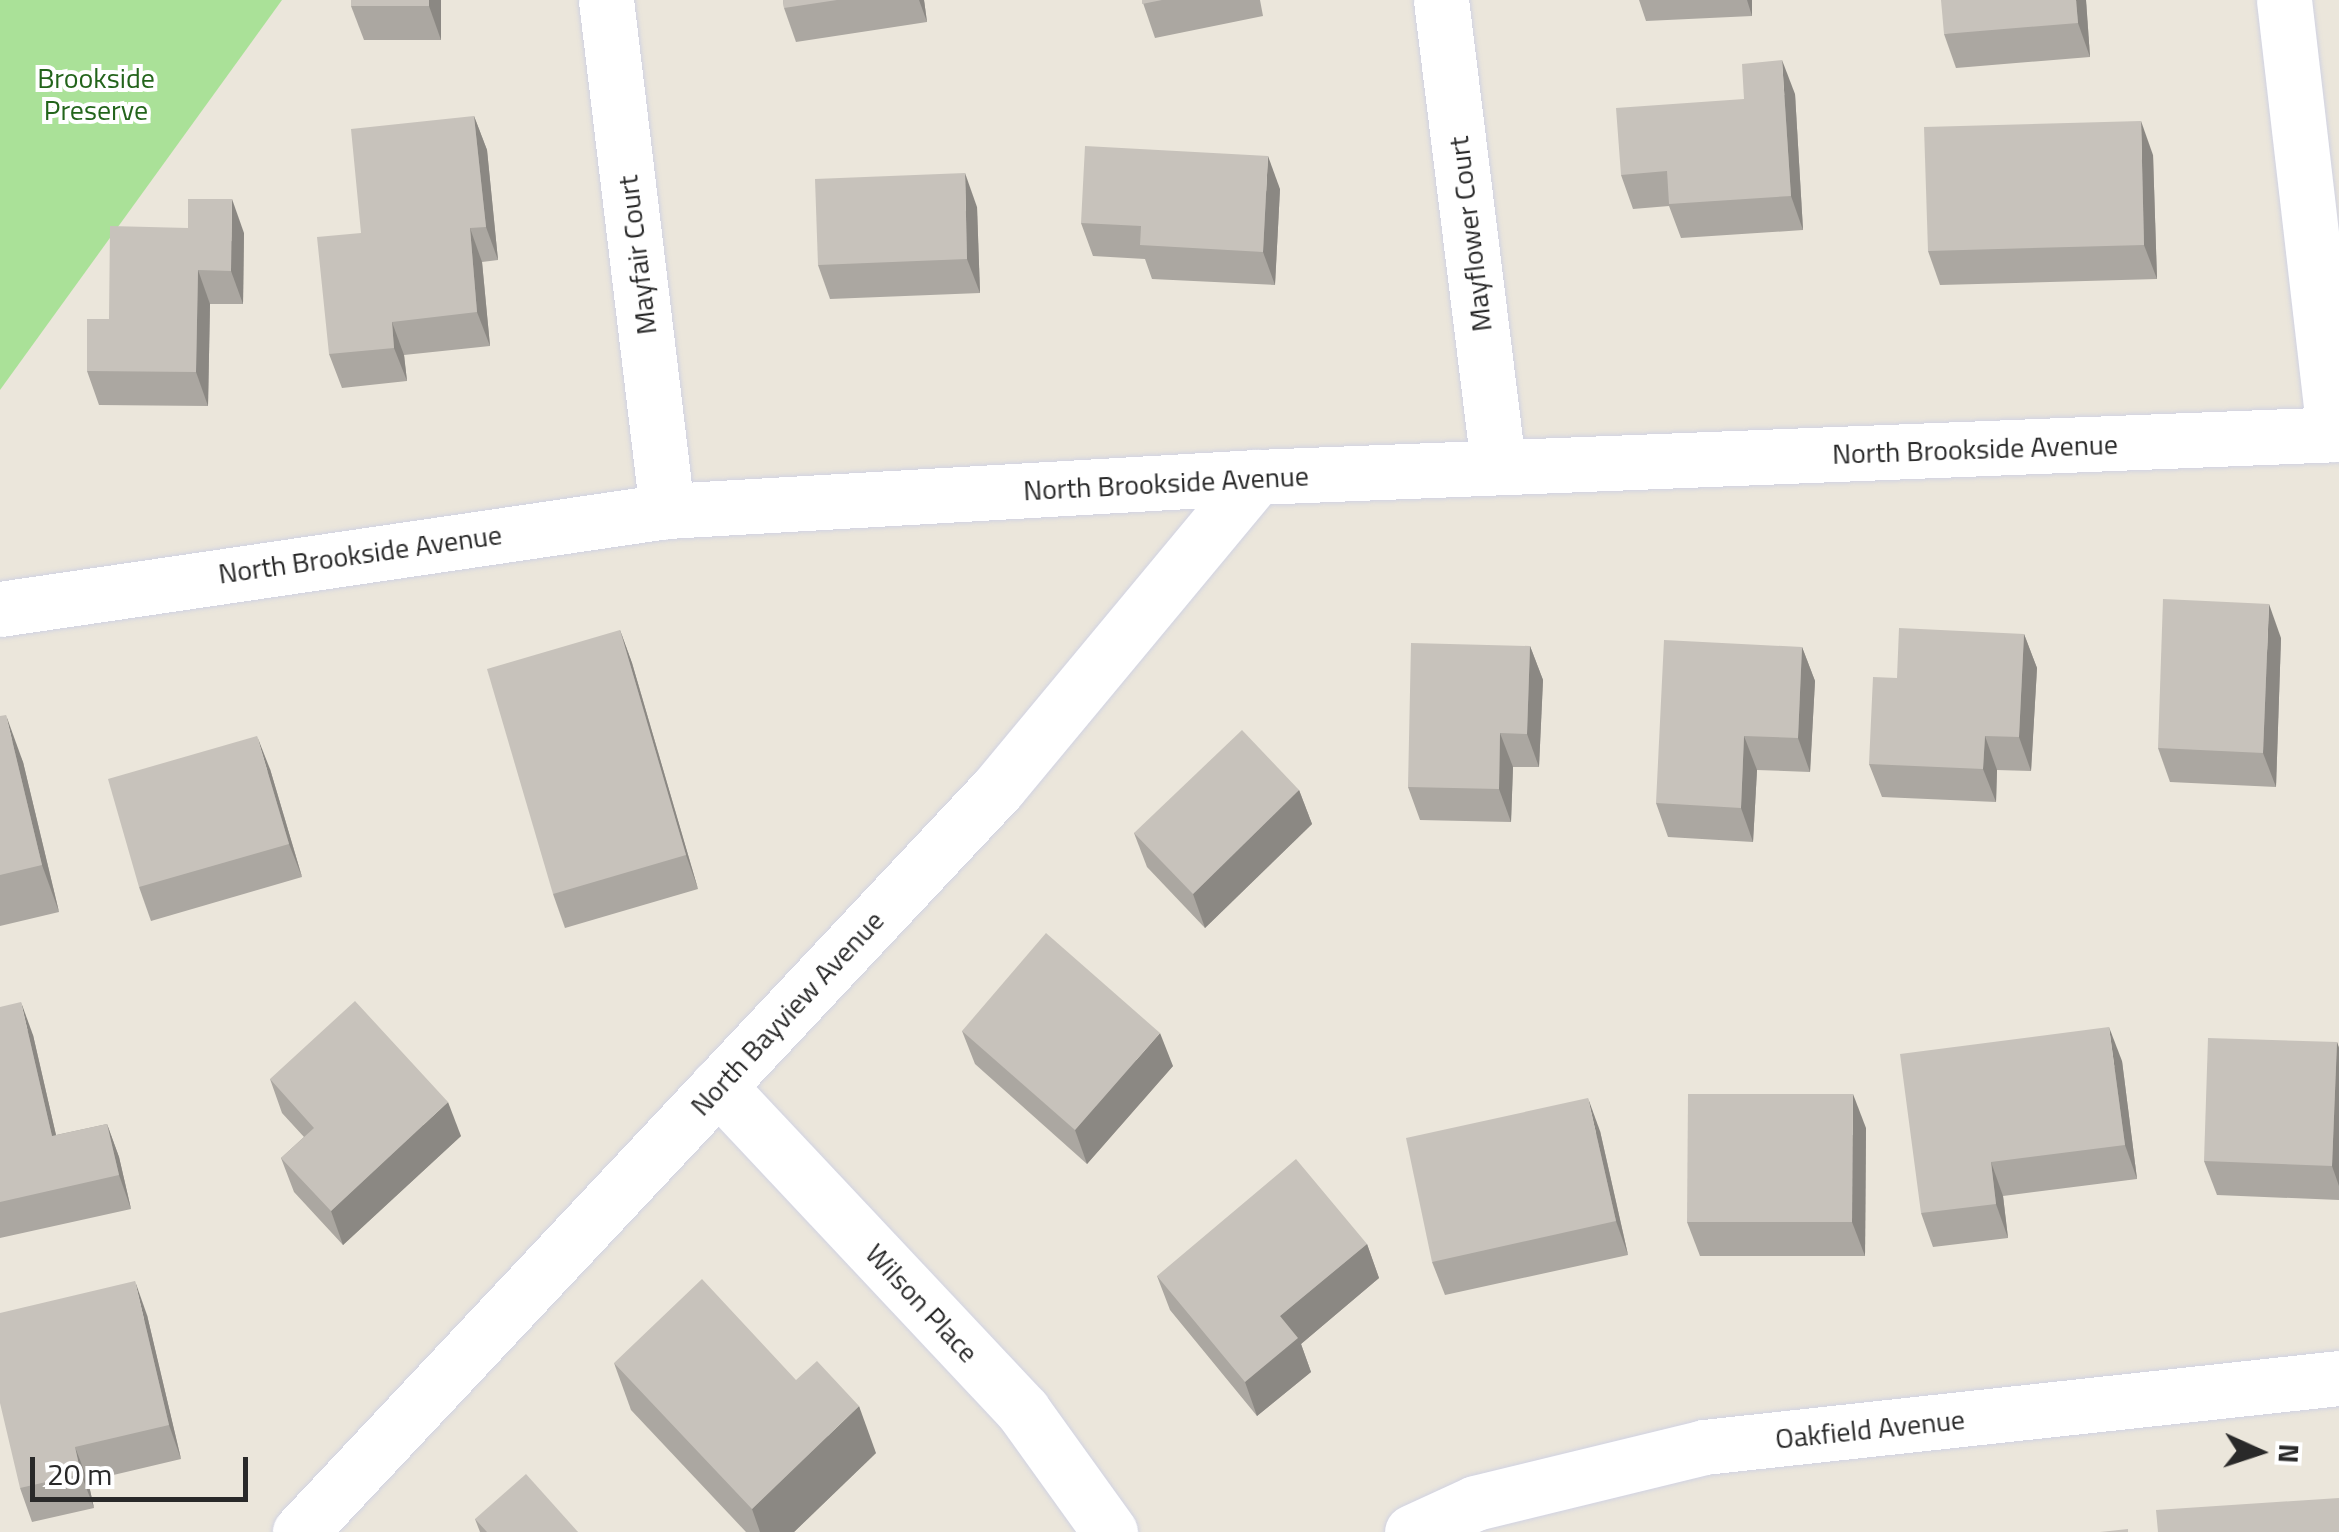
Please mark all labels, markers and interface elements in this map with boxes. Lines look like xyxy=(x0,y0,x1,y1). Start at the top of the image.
park label: Brookside Preserve xyxy=(37,61,155,127)
street label: Mayflower Court xyxy=(1441,134,1499,334)
street label: Mayfair Court xyxy=(611,173,663,337)
street label: North Brookside Avenue xyxy=(1832,427,2118,471)
street label: North Brookside Avenue xyxy=(1022,459,1310,507)
street label: North Brookside Avenue xyxy=(216,517,504,591)
street label: North Bayview Avenue xyxy=(683,904,891,1122)
street label: Wilson Place xyxy=(859,1237,985,1369)
street label: Oakfield Avenue xyxy=(1774,1402,1966,1456)
north arrow xyxy=(2209,1402,2309,1502)
scale bar xyxy=(35,1437,252,1499)
text: N xyxy=(2267,1443,2311,1464)
text: 20 m xyxy=(47,1451,112,1497)

